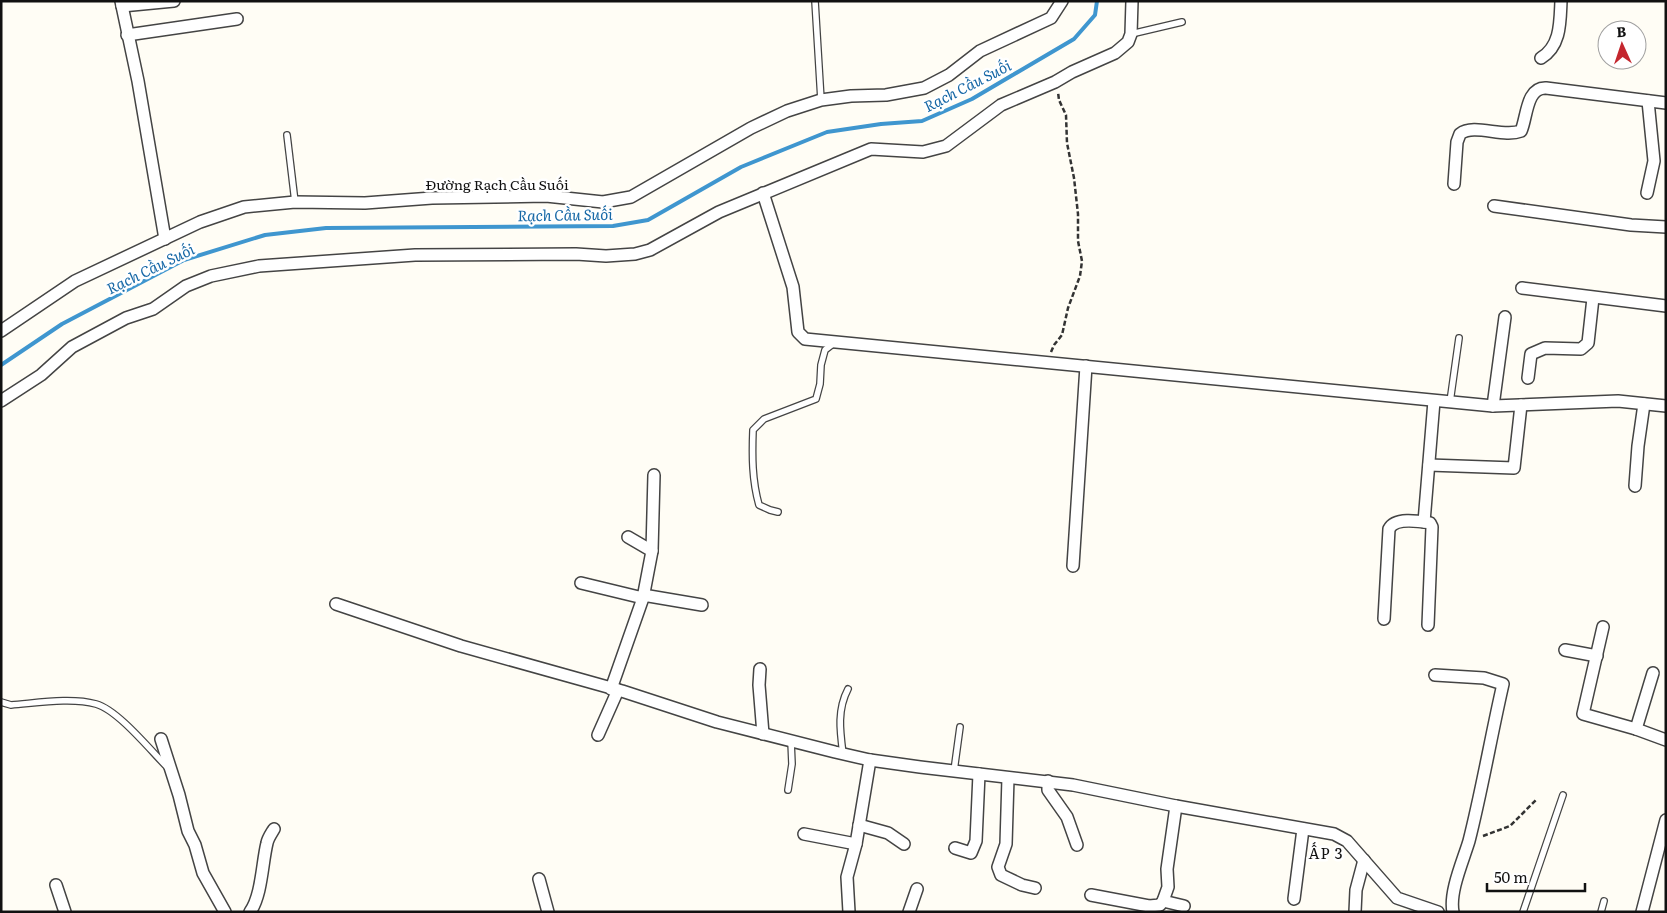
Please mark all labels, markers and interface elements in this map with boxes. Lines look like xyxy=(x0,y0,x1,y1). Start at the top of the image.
north arrow xyxy=(1597,20,1647,70)
text: B xyxy=(1616,21,1627,41)
water label: Rạch Cầu Suối xyxy=(919,53,1015,117)
street label: Đường Rạch Cầu Suối xyxy=(425,174,569,194)
water label: Rạch Cầu Suối xyxy=(517,202,613,226)
water label: Rạch Cầu Suối xyxy=(102,237,198,299)
district label: ẤP 3 xyxy=(1308,841,1344,864)
scale bar xyxy=(1487,860,1584,892)
text: 50 m xyxy=(1494,865,1528,888)

